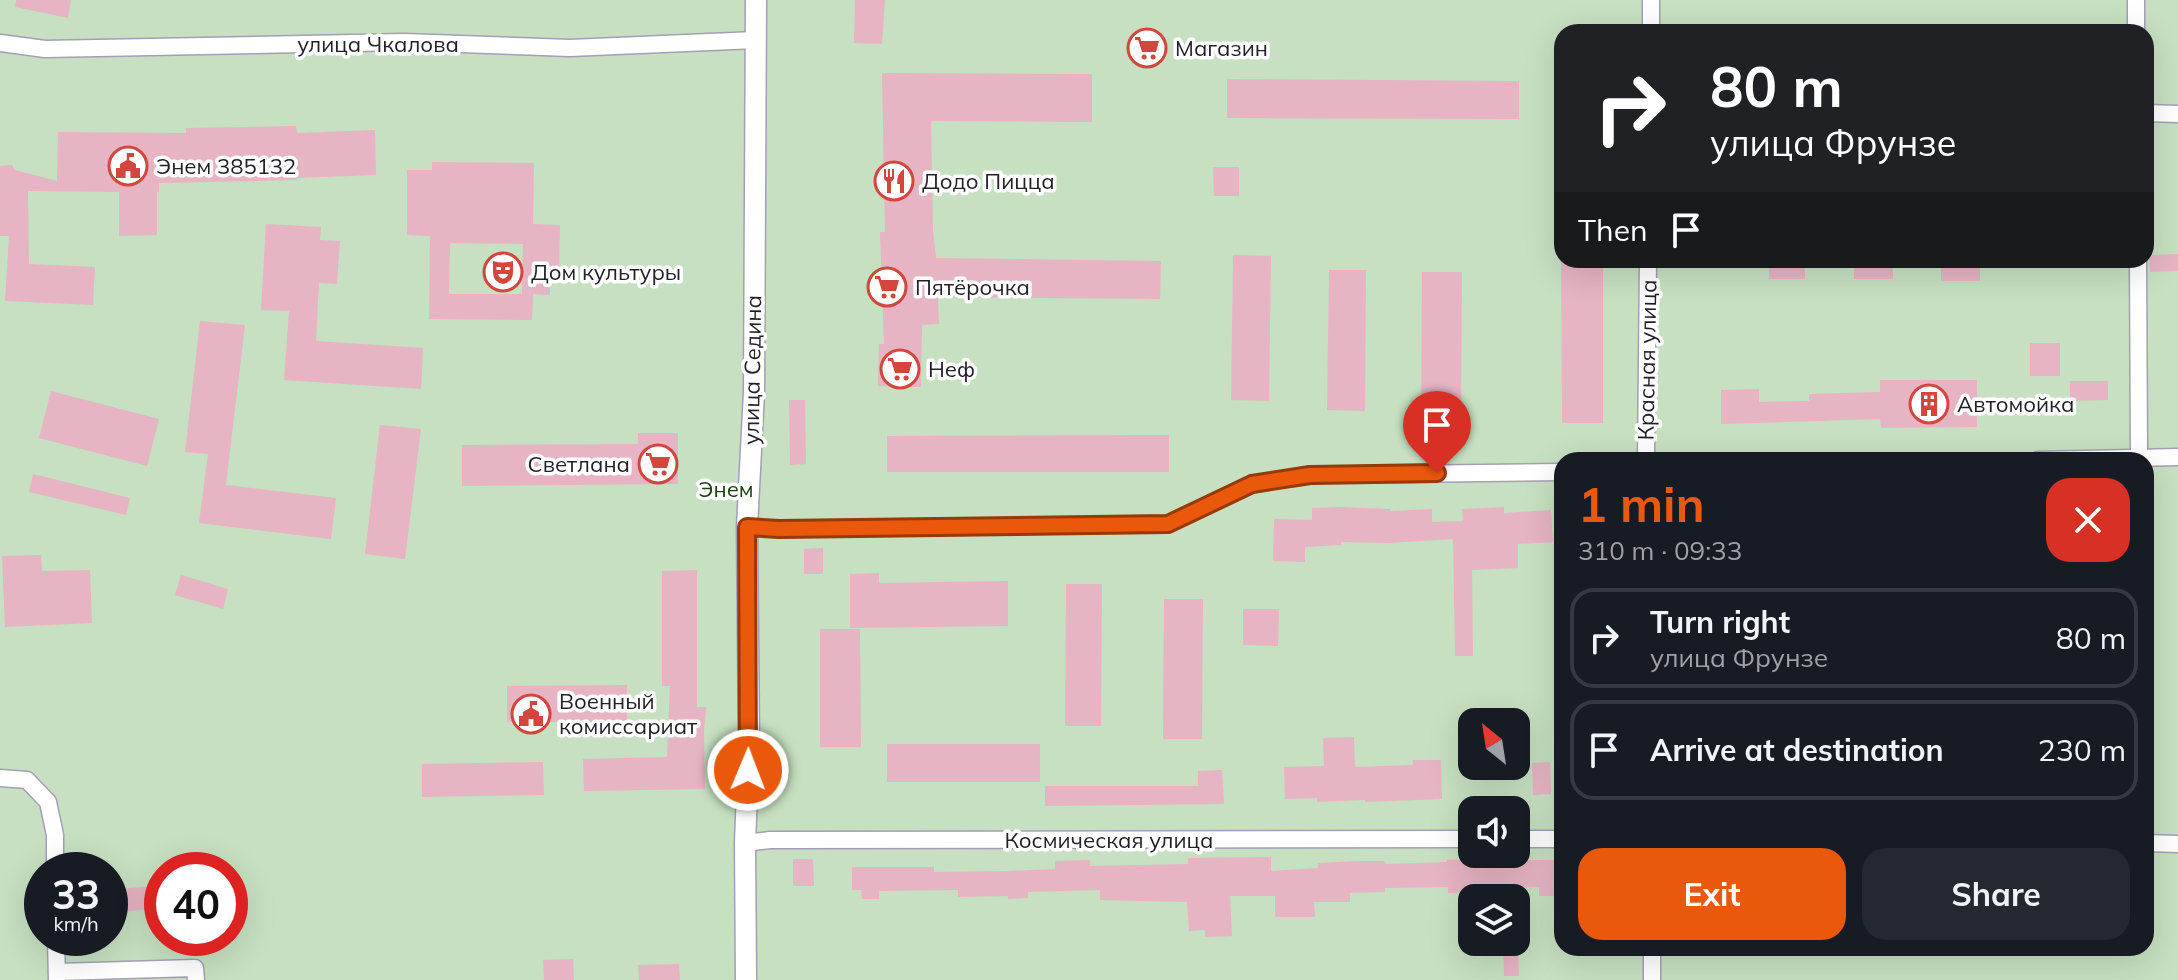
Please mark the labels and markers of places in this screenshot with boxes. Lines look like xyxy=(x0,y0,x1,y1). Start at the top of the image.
supermarket icon: Магазин xyxy=(1126,27,1168,69)
place label: Магазин xyxy=(1175,34,1268,62)
public building icon: Энем 385132 xyxy=(107,145,149,187)
place label: Энем 385132 xyxy=(156,152,296,180)
restaurant icon: Додо Пицца xyxy=(873,160,915,202)
place label: Додо Пицца xyxy=(922,167,1055,195)
theatre icon: Дом культуры xyxy=(482,251,524,293)
place label: Дом культуры xyxy=(531,258,681,286)
supermarket icon: Пятёрочка xyxy=(866,266,908,308)
place label: Пятёрочка xyxy=(915,273,1030,301)
supermarket icon: Неф xyxy=(879,348,921,390)
place label: Неф xyxy=(928,355,975,383)
building icon: Автомойка xyxy=(1908,383,1950,425)
place label: Автомойка xyxy=(1957,390,2074,418)
pin xyxy=(1403,391,1471,473)
supermarket icon: Светлана xyxy=(637,443,679,485)
place label: Светлана xyxy=(528,450,630,478)
place label: Военный комиссариат xyxy=(559,687,697,740)
public building icon: Военный комиссариат xyxy=(510,693,552,735)

